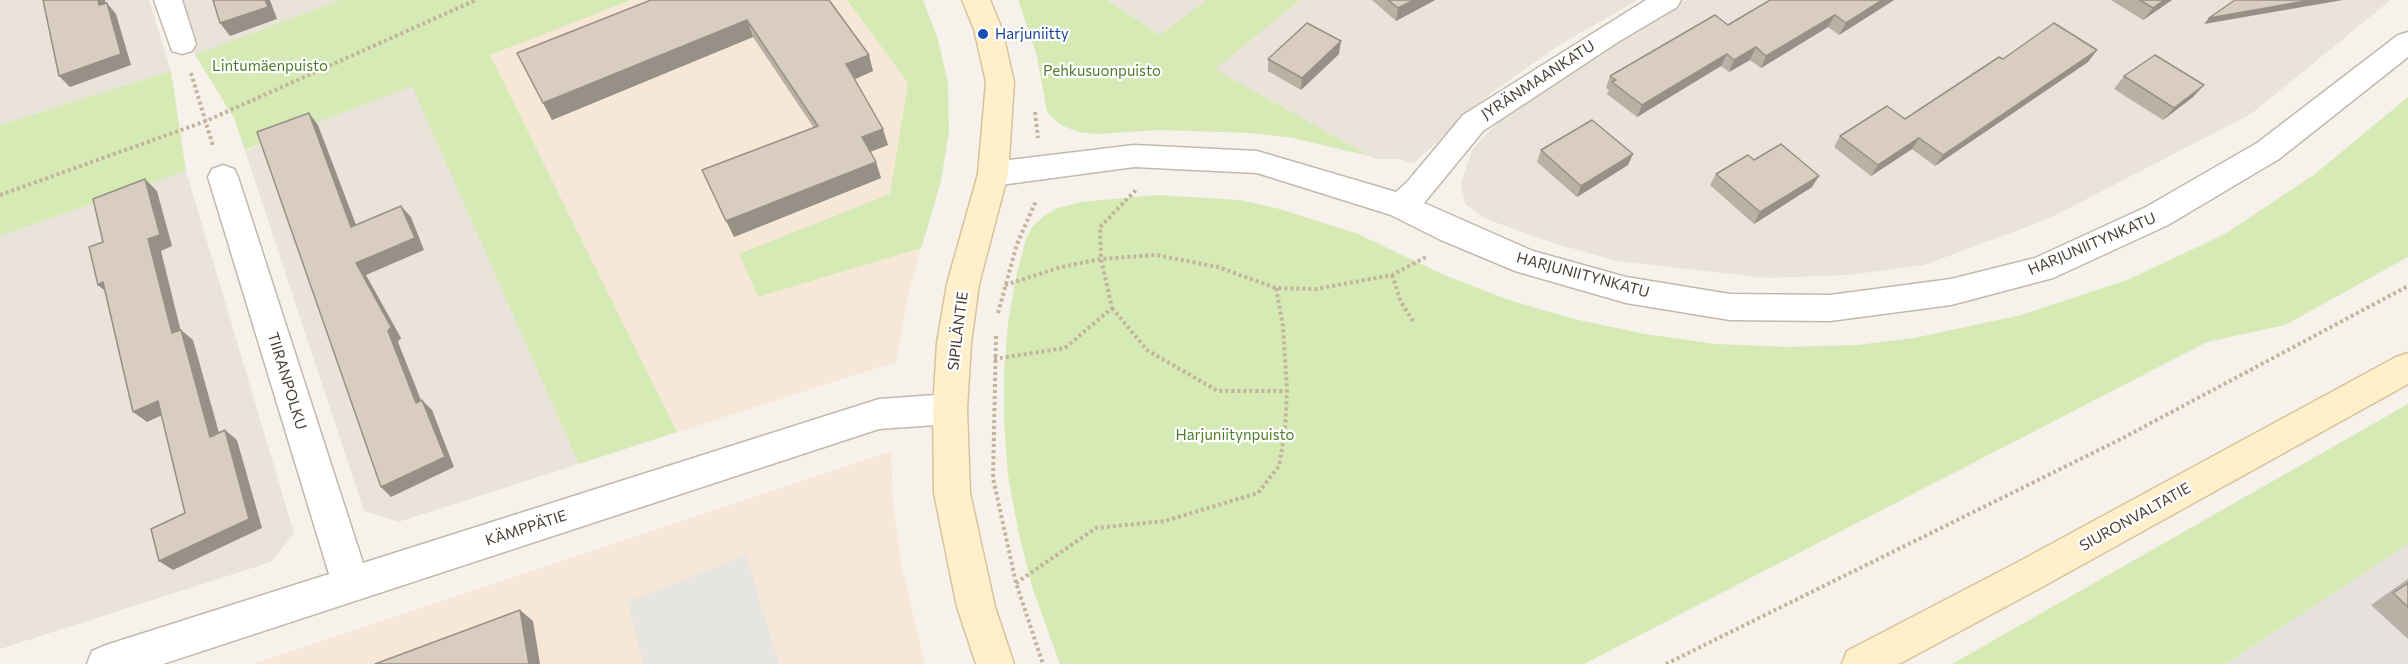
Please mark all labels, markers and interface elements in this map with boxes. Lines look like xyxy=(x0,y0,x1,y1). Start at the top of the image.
place label: Harjuniitty xyxy=(995,25,1069,43)
marker: Harjuniitty xyxy=(976,27,990,41)
street label: JYRÄNMAANKATU xyxy=(1478,37,1598,123)
park label: Lintumäenpuisto xyxy=(212,57,328,75)
park label: Pehkusuonpuisto xyxy=(1043,62,1161,80)
street label: HARJUNIITYNKATU xyxy=(2025,209,2159,279)
street label: HARJUNIITYNKATU xyxy=(1514,249,1652,301)
street label: SIPILÄNTIE xyxy=(944,290,972,372)
street label: TIIRANPOLKU xyxy=(264,330,310,432)
park label: Harjuniitynpuisto xyxy=(1176,426,1294,444)
street label: SIURONVALTATIE xyxy=(2076,479,2194,555)
street label: KÄMPPÄTIE xyxy=(483,506,569,550)

